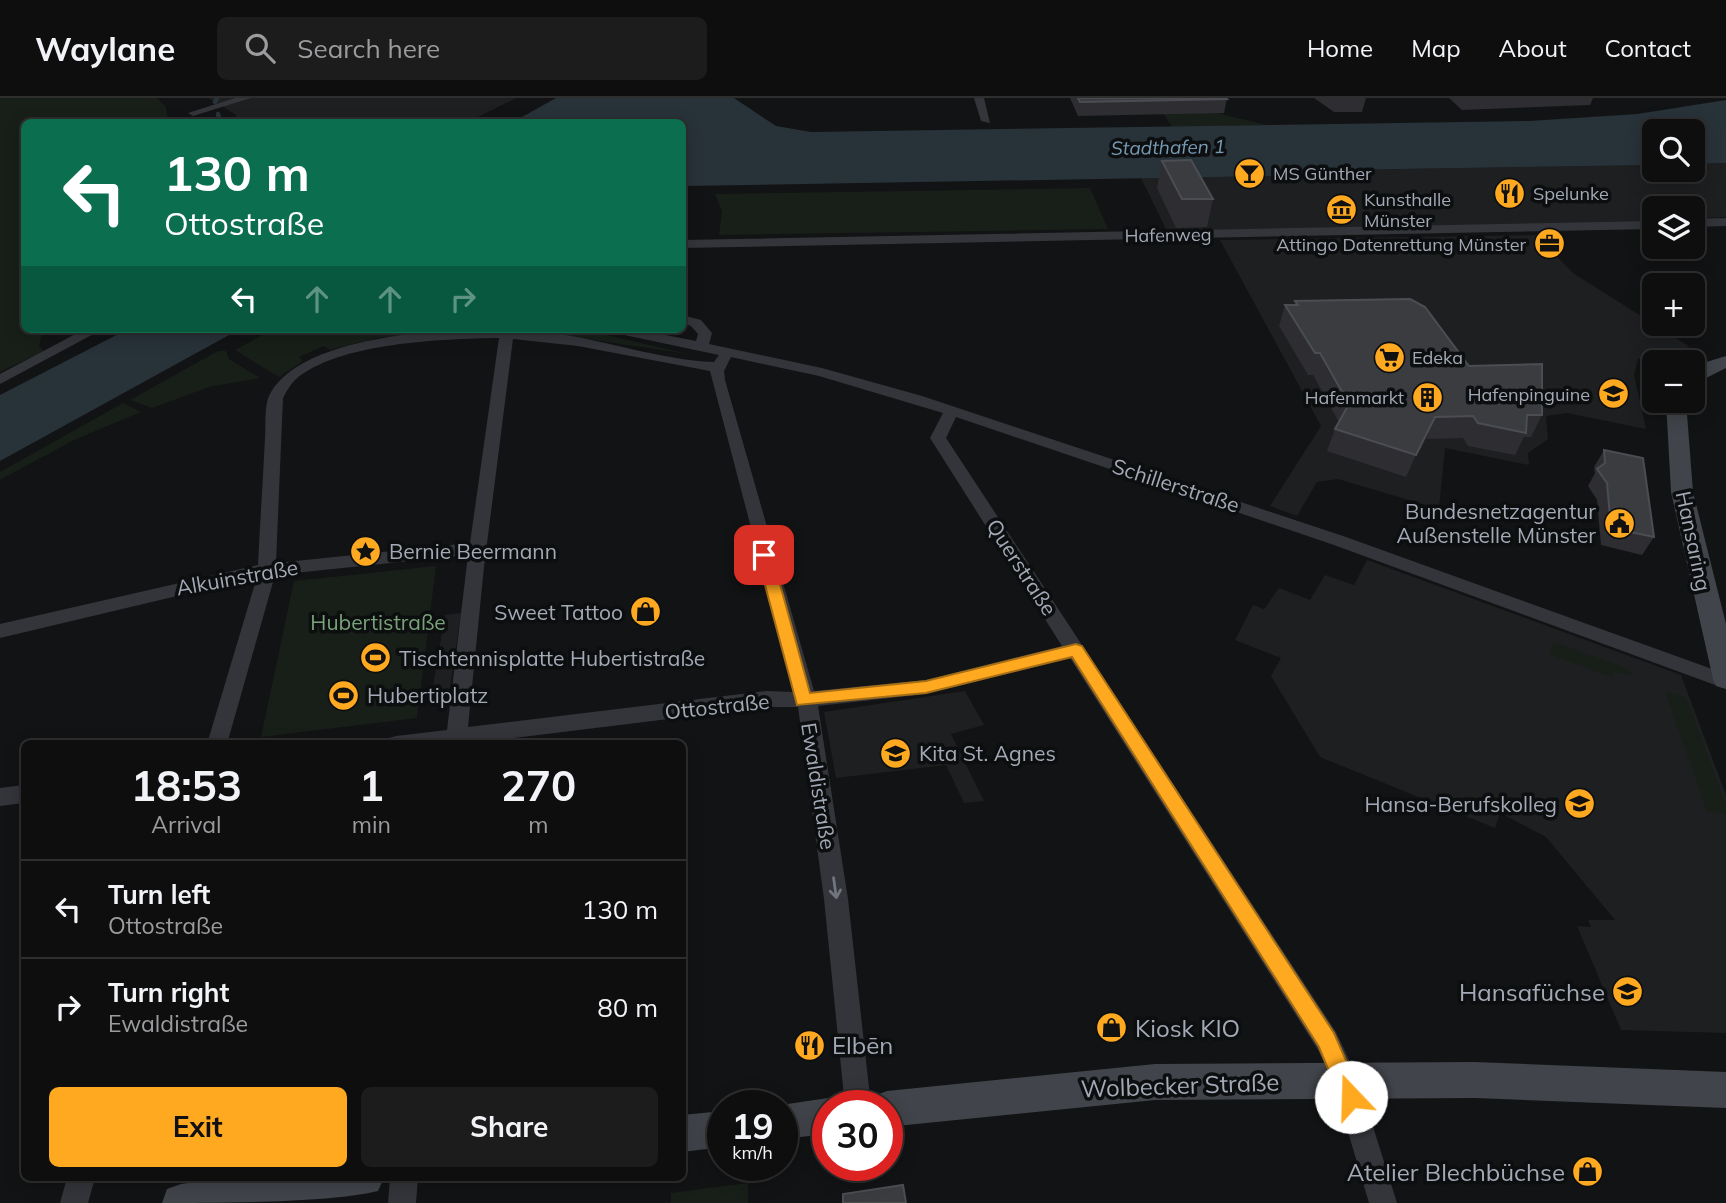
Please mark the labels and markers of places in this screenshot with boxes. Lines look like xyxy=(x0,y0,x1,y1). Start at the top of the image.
bar icon: MS Günther xyxy=(1233,156,1267,190)
place label: MS Günther xyxy=(1273,162,1372,185)
restaurant icon: Spelunke xyxy=(1493,176,1527,210)
place label: Spelunke xyxy=(1533,182,1609,205)
place label: Kunsthalle Münster xyxy=(1364,188,1451,232)
museum icon: Kunsthalle Münster xyxy=(1324,192,1358,226)
office icon: Attingo Datenrettung Münster xyxy=(1532,227,1566,261)
place label: Attingo Datenrettung Münster xyxy=(1276,233,1526,256)
supermarket icon: Edeka xyxy=(1372,340,1406,374)
place label: Edeka xyxy=(1412,346,1463,369)
school or university icon: Hafenpinguine xyxy=(1596,377,1630,411)
building icon: Hafenmarkt xyxy=(1410,380,1444,414)
place label: Hafenpinguine xyxy=(1468,383,1590,406)
place label: Hafenmarkt xyxy=(1305,386,1404,409)
place label: Bundesnetzagentur Außenstelle Münster xyxy=(1396,498,1596,548)
public building icon: Bundesnetzagentur Außenstelle Münster xyxy=(1602,506,1636,540)
pin xyxy=(734,525,794,585)
place icon: Bernie Beermann xyxy=(349,534,383,568)
place label: Bernie Beermann xyxy=(389,538,557,564)
shop icon: Sweet Tattoo xyxy=(629,595,663,629)
place label: Sweet Tattoo xyxy=(494,599,623,625)
sports icon: Tischtennisplatte Hubertistraße xyxy=(359,641,393,675)
place label: Tischtennisplatte Hubertistraße xyxy=(399,645,705,671)
sports icon: Hubertiplatz xyxy=(327,678,361,712)
place label: Hubertiplatz xyxy=(367,682,488,708)
school or university icon: Kita St. Agnes xyxy=(879,736,913,770)
place label: Kita St. Agnes xyxy=(919,740,1056,766)
school or university icon: Hansa-Berufskolleg xyxy=(1563,787,1597,821)
place label: Hansa-Berufskolleg xyxy=(1365,791,1557,817)
school or university icon: Hansafüchse xyxy=(1611,975,1645,1009)
place label: Hansafüchse xyxy=(1459,977,1605,1007)
shop icon: Kiosk KIO xyxy=(1095,1011,1129,1045)
place label: Kiosk KIO xyxy=(1135,1013,1240,1043)
restaurant icon: Elbēn xyxy=(792,1028,826,1062)
place label: Elbēn xyxy=(832,1030,893,1060)
shop icon: Atelier Blechbüchse xyxy=(1571,1155,1605,1189)
place label: Atelier Blechbüchse xyxy=(1347,1157,1565,1187)

